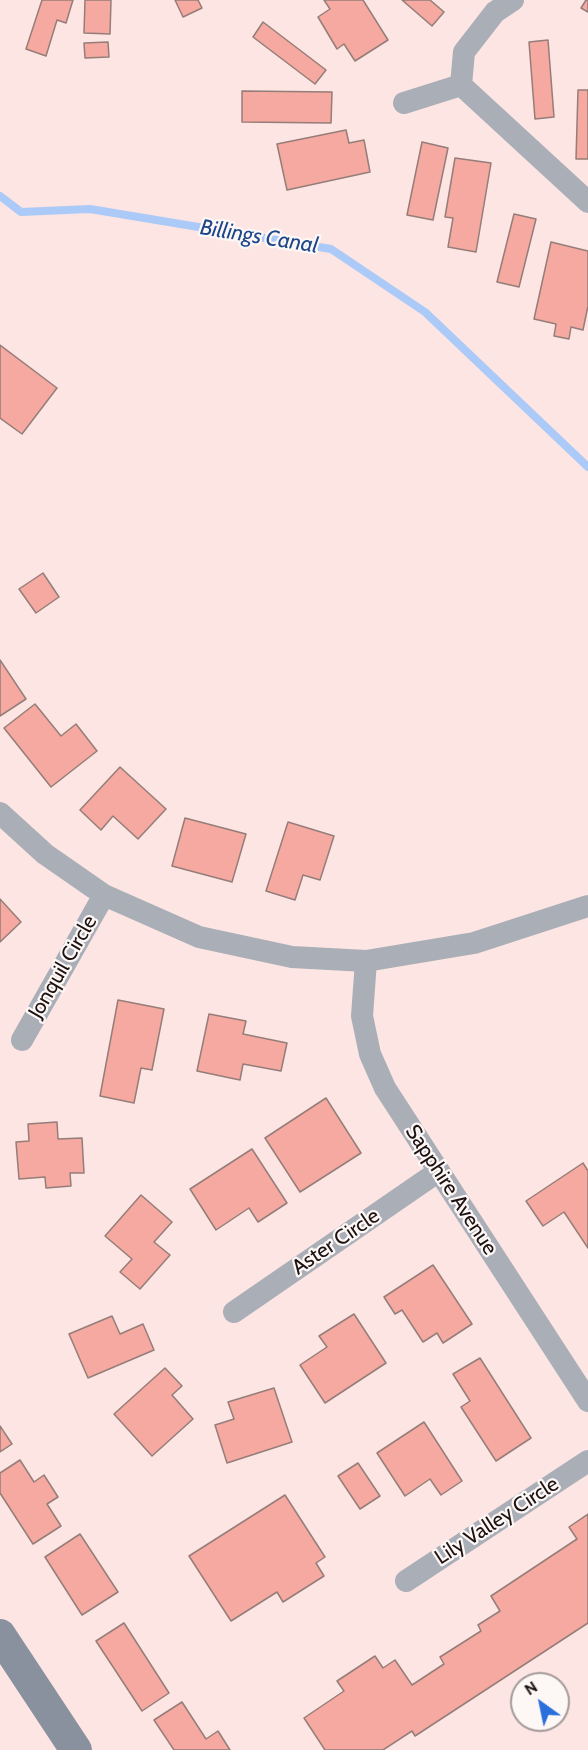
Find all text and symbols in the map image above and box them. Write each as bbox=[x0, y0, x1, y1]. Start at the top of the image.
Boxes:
water label: Billings Canal bbox=[198, 215, 320, 259]
street label: Jonquil Circle bbox=[23, 911, 103, 1023]
street label: Sapphire Avenue bbox=[400, 1120, 502, 1260]
street label: Aster Circle bbox=[287, 1204, 385, 1280]
street label: Lily Valley Circle bbox=[430, 1472, 564, 1570]
north arrow bbox=[510, 1672, 570, 1732]
text: N bbox=[521, 1677, 541, 1699]

